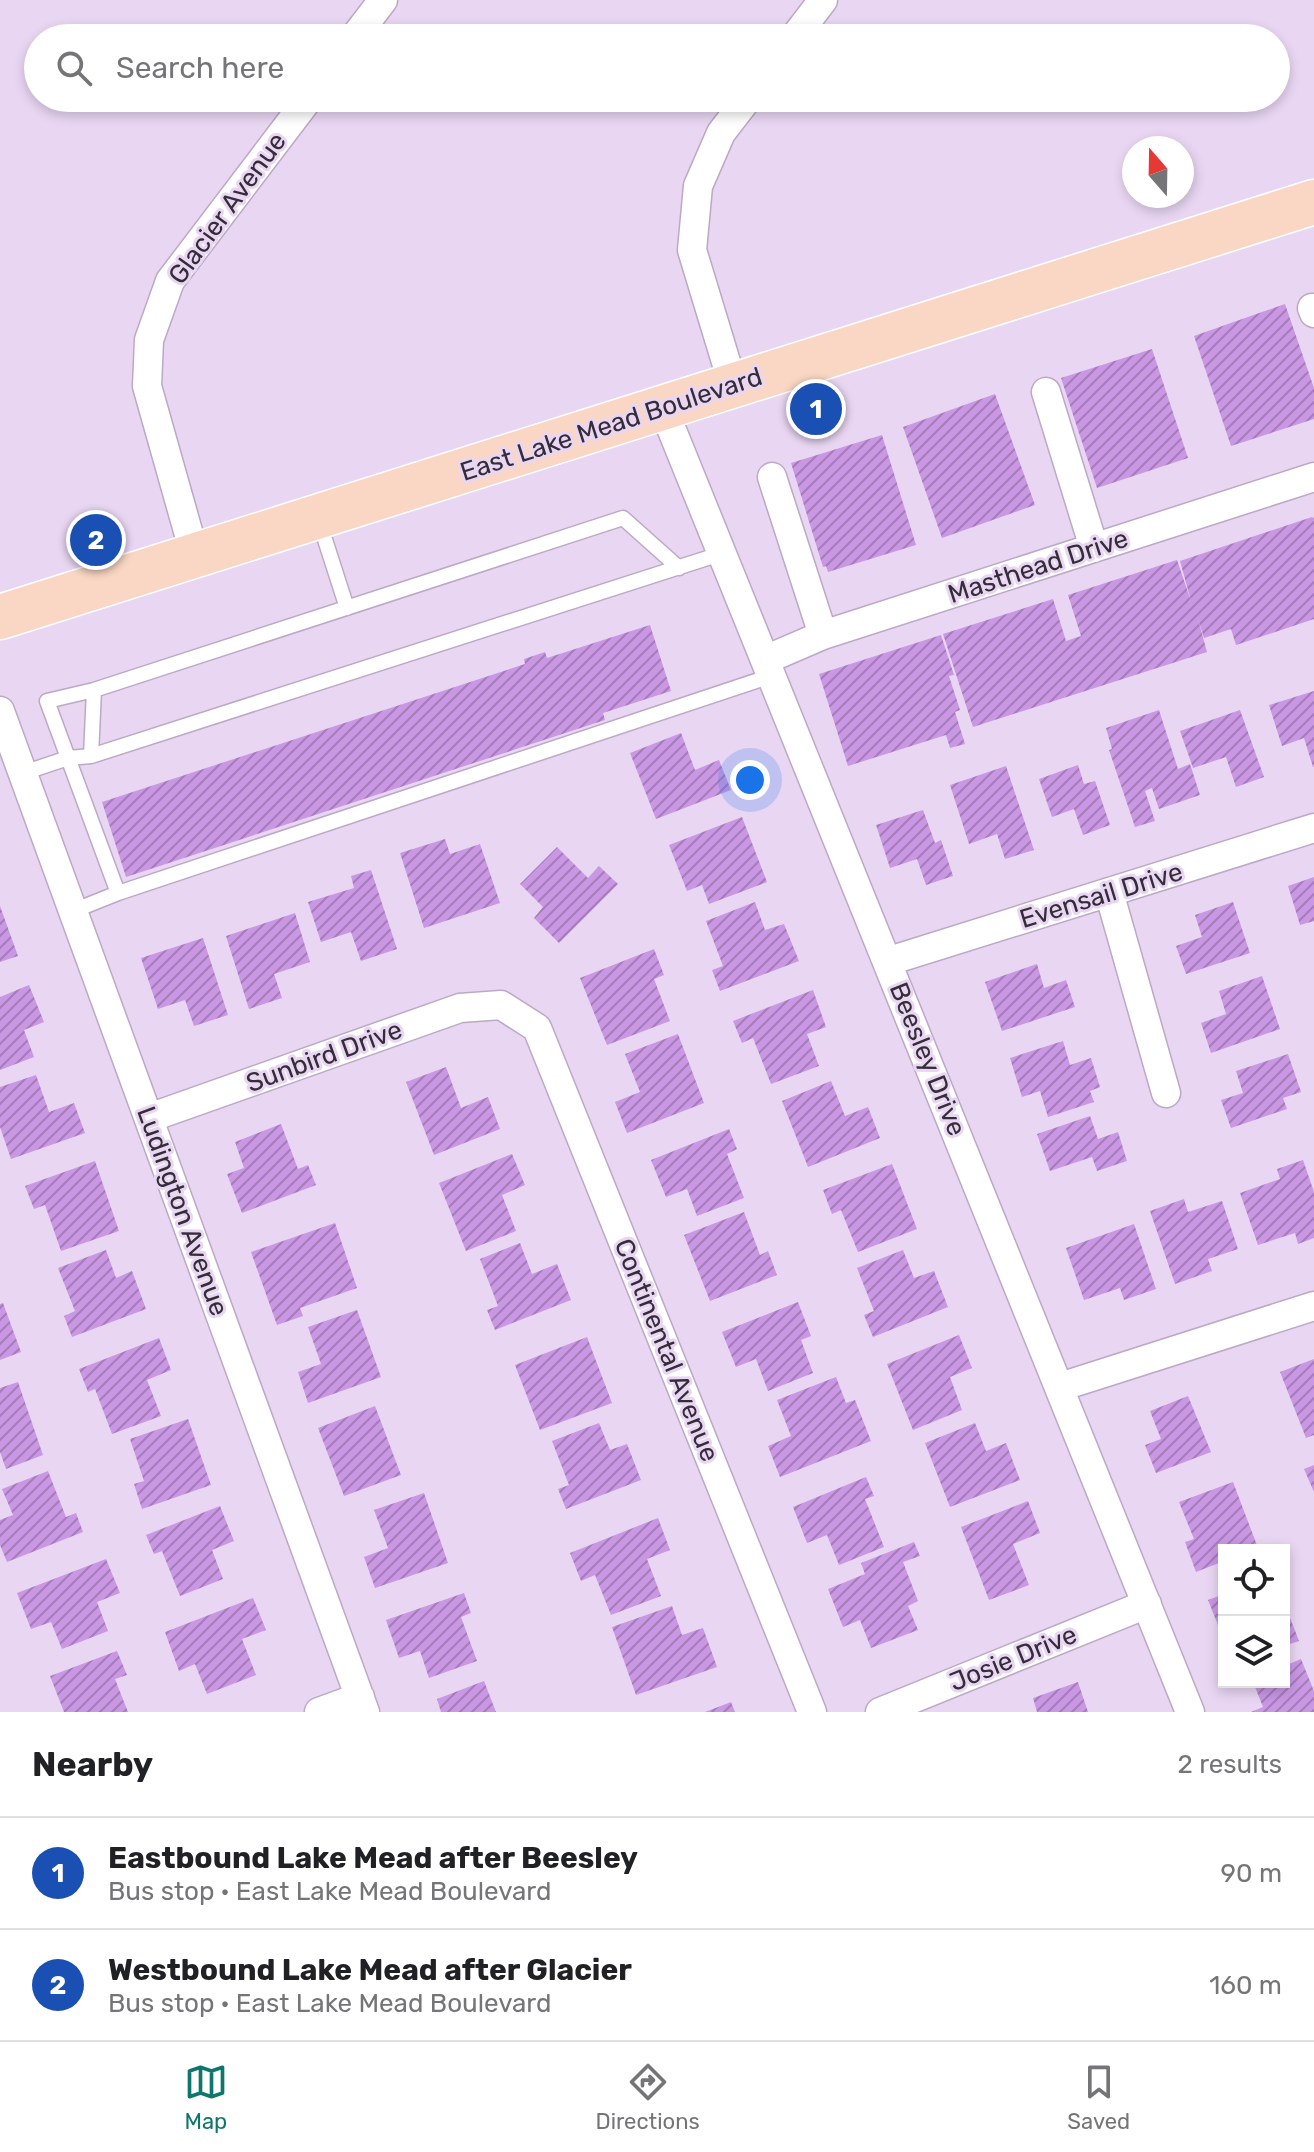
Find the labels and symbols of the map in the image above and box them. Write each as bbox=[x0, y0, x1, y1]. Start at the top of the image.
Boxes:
street label: Glacier Avenue bbox=[162, 127, 293, 290]
north arrow bbox=[1122, 136, 1194, 208]
street label: East Lake Mead Boulevard bbox=[456, 361, 766, 488]
pin: 1 bbox=[790, 379, 842, 439]
pin: 2 bbox=[70, 510, 122, 570]
street label: Masthead Drive bbox=[944, 523, 1132, 610]
your location bbox=[730, 760, 770, 800]
street label: Evensail Drive bbox=[1016, 856, 1186, 935]
street label: Beesley Drive bbox=[883, 978, 972, 1140]
street label: Sunbird Drive bbox=[242, 1014, 406, 1099]
street label: Ludington Avenue bbox=[130, 1102, 235, 1320]
street label: Continental Avenue bbox=[608, 1234, 725, 1466]
street label: Josie Drive bbox=[945, 1619, 1081, 1698]

